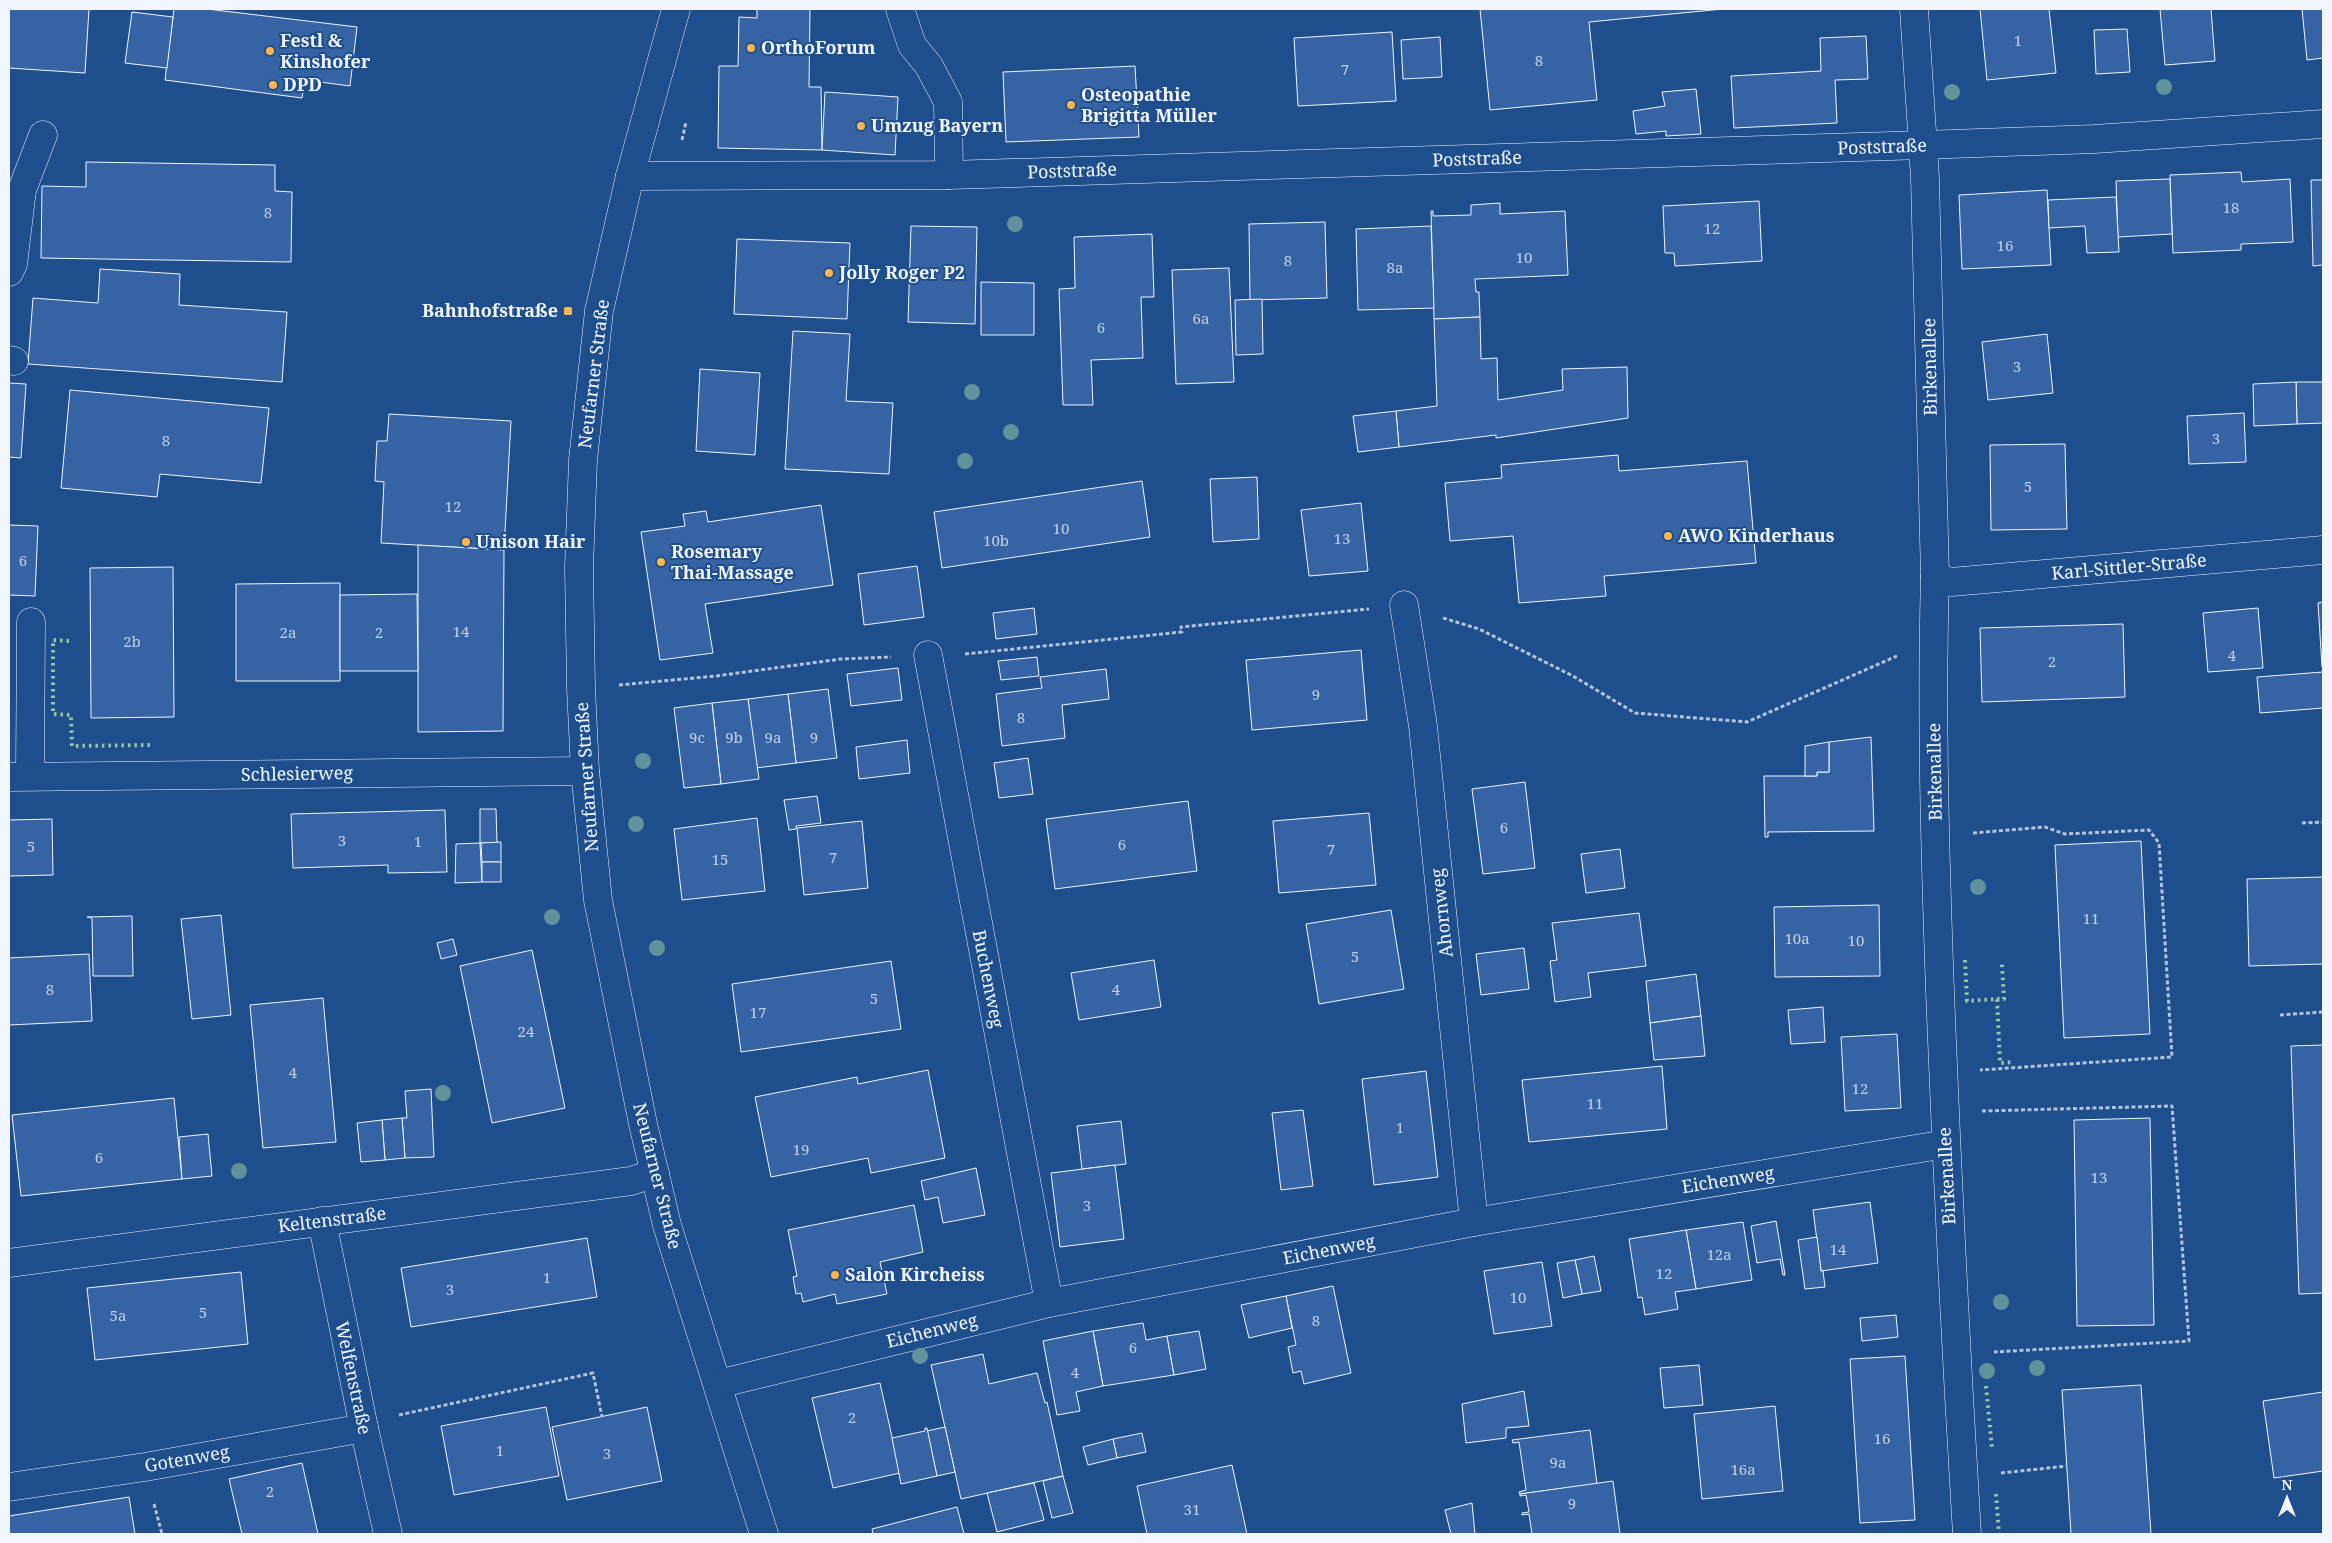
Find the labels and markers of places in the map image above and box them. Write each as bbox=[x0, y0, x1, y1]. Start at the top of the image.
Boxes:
place label: Festl & Kinshofer bbox=[280, 28, 371, 73]
place label: OrthoForum bbox=[761, 35, 876, 59]
marker: OrthoForum bbox=[745, 42, 757, 54]
marker: Festl & Kinshofer bbox=[264, 45, 276, 57]
place label: DPD bbox=[283, 72, 322, 96]
marker: DPD bbox=[267, 79, 279, 91]
place label: Osteopathie Brigitta Müller bbox=[1081, 82, 1217, 127]
marker: Osteopathie Brigitta Müller bbox=[1065, 99, 1077, 111]
place label: Umzug Bayern bbox=[871, 113, 1003, 137]
marker: Umzug Bayern bbox=[855, 120, 867, 132]
place label: Jolly Roger P2 bbox=[838, 260, 965, 284]
marker: Jolly Roger P2 bbox=[823, 267, 835, 279]
place label: Bahnhofstraße bbox=[422, 298, 558, 322]
marker: Bahnhofstraße bbox=[562, 305, 574, 317]
place label: AWO Kinderhaus bbox=[1678, 523, 1835, 547]
place label: Unison Hair bbox=[476, 529, 586, 553]
marker: AWO Kinderhaus bbox=[1662, 530, 1674, 542]
marker: Unison Hair bbox=[460, 536, 472, 548]
place label: Rosemary Thai-Massage bbox=[671, 539, 794, 584]
marker: Rosemary Thai-Massage bbox=[655, 556, 667, 568]
place label: Salon Kircheiss bbox=[845, 1262, 985, 1286]
marker: Salon Kircheiss bbox=[829, 1269, 841, 1281]

